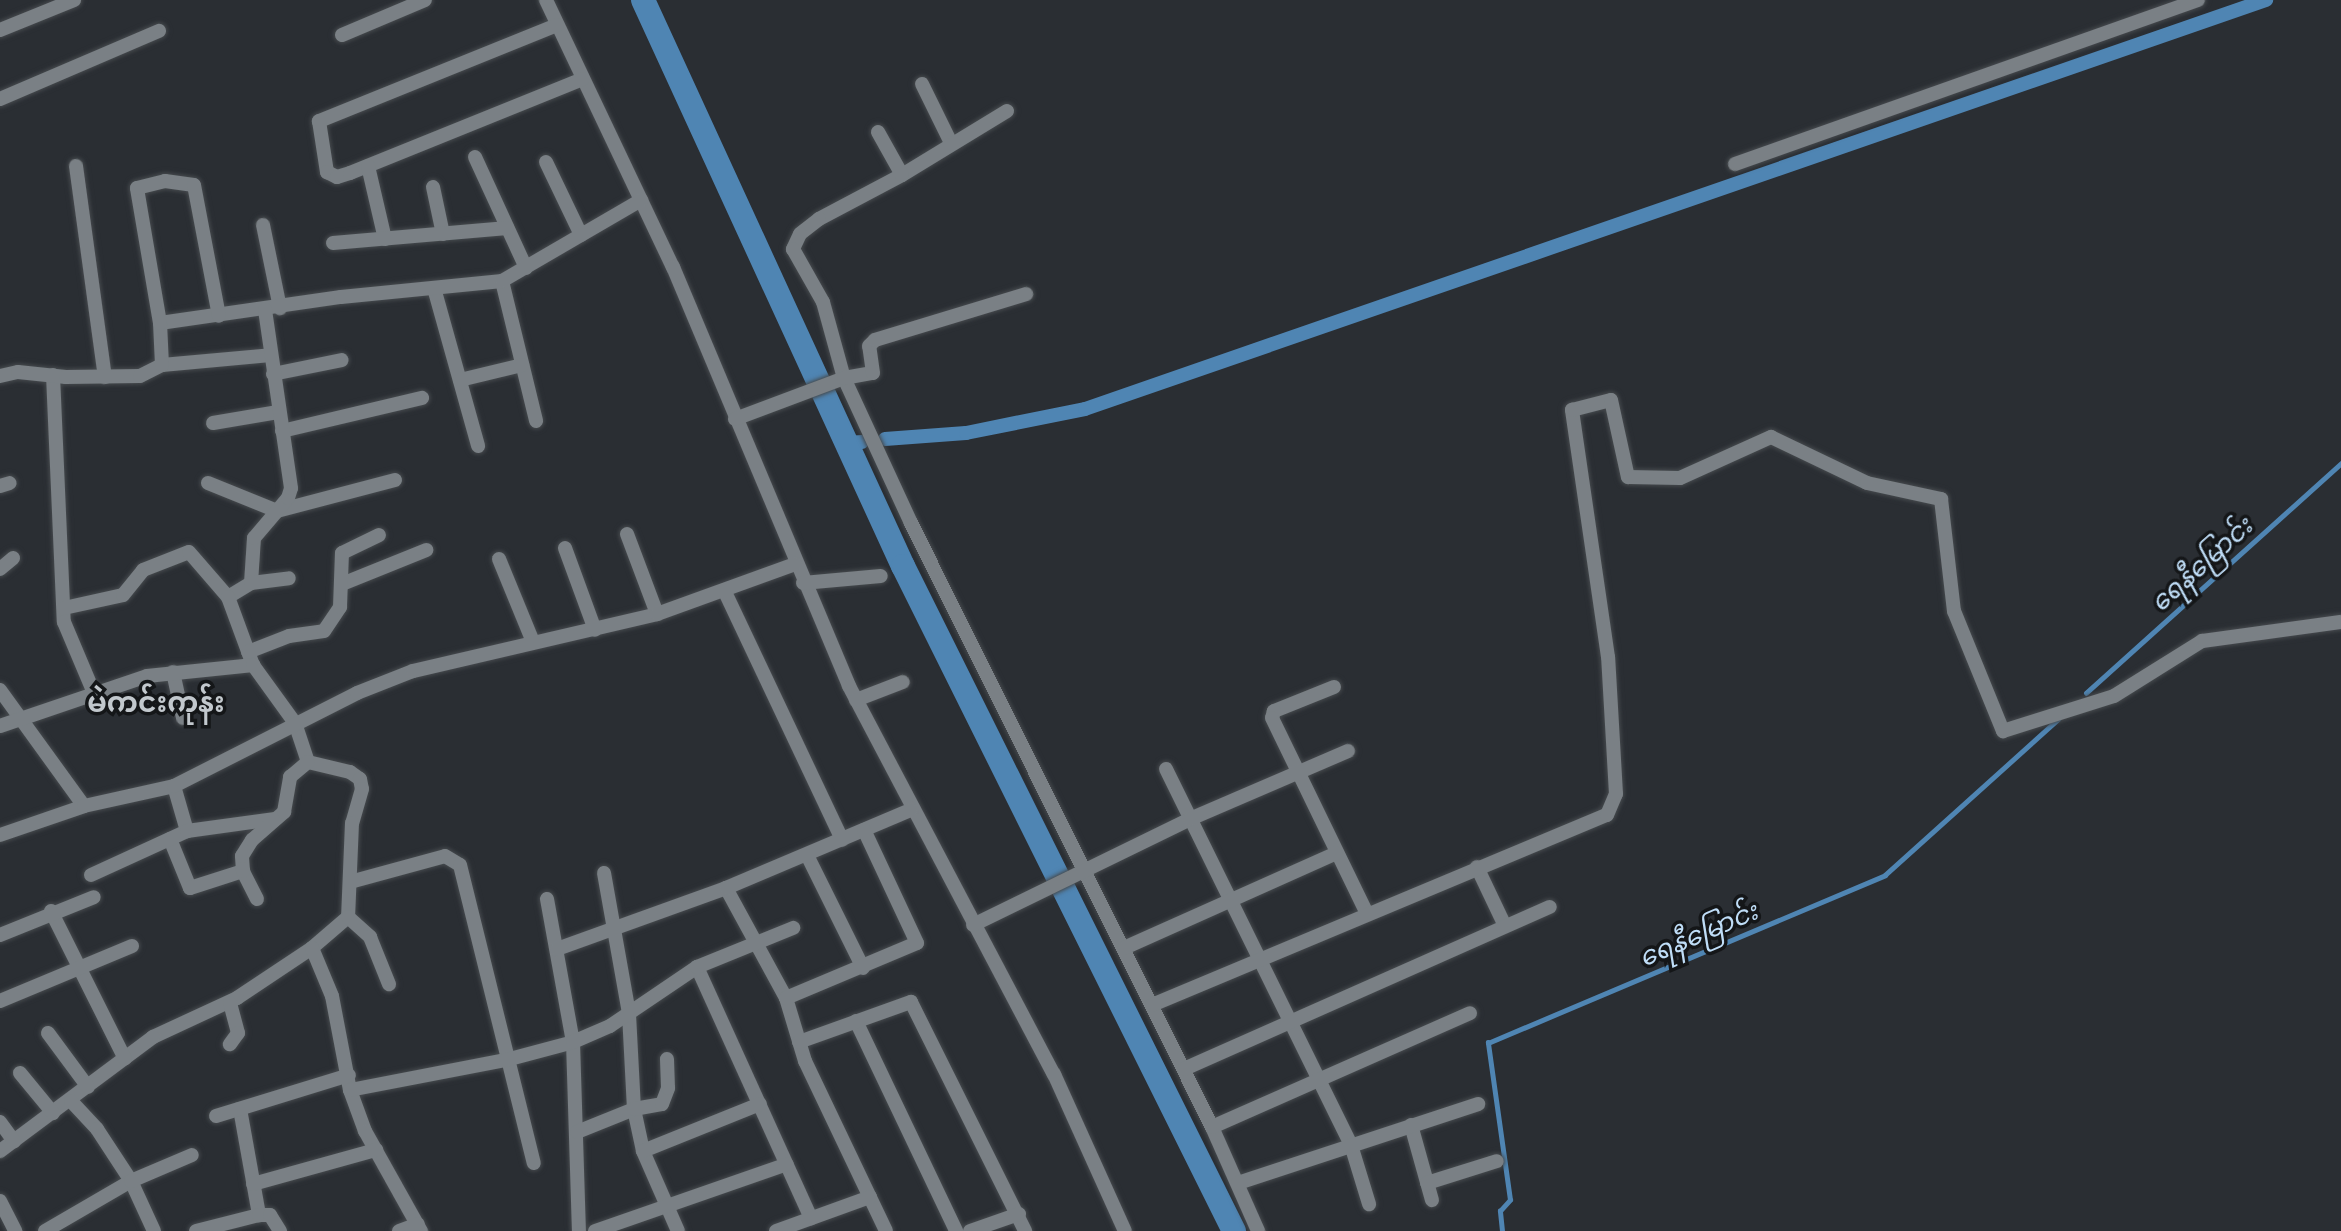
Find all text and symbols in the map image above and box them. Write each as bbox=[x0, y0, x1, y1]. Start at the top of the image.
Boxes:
water label: ရေနီမြောင်း bbox=[2144, 510, 2258, 618]
district label: မဲကင်းကုန်း bbox=[87, 685, 225, 719]
water label: ရေနီမြောင်း bbox=[1634, 895, 1762, 973]

